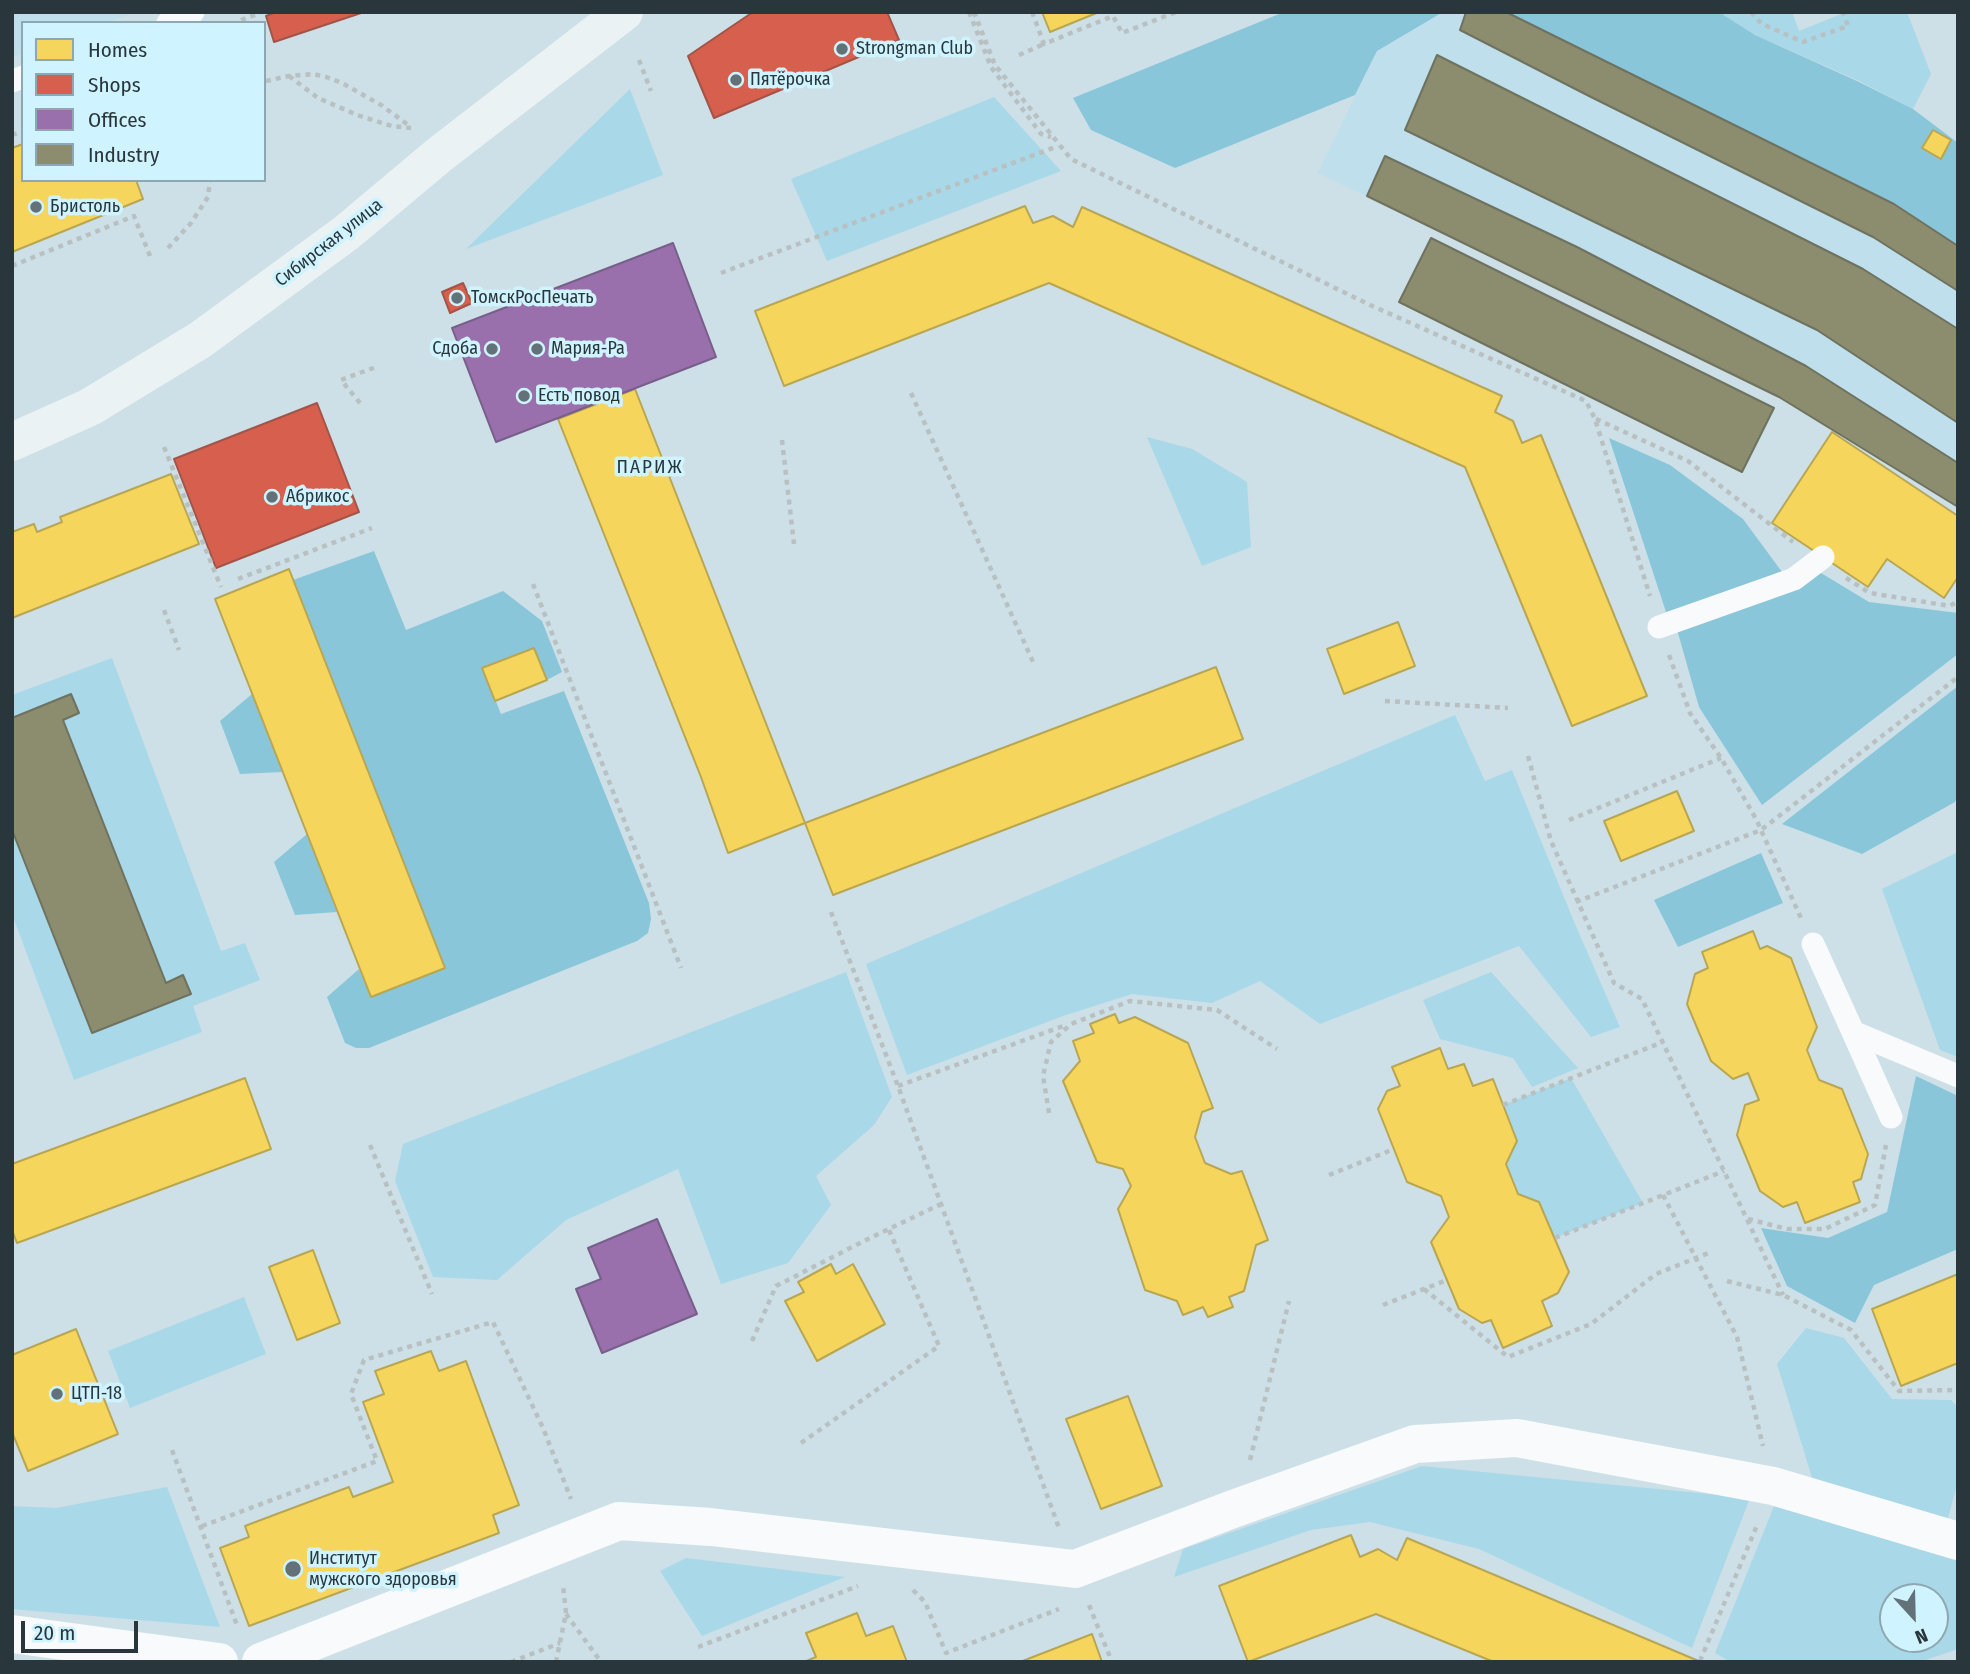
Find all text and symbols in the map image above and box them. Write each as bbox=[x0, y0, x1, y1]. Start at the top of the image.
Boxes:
legend bbox=[21, 21, 266, 182]
text: Homes bbox=[88, 37, 147, 63]
place label: Strongman Club bbox=[856, 38, 973, 60]
marker: Strongman Club bbox=[834, 41, 850, 57]
place label: Пятёрочка bbox=[750, 69, 830, 91]
text: Shops bbox=[88, 72, 141, 98]
marker: Пятёрочка bbox=[728, 72, 744, 88]
text: Offices bbox=[88, 107, 147, 133]
text: Industry bbox=[88, 142, 159, 168]
street label: Сибирская улица bbox=[271, 194, 387, 292]
place label: Бристоль bbox=[50, 196, 120, 218]
marker: Бристоль bbox=[28, 199, 44, 215]
place label: ТомскРосПечать bbox=[471, 287, 594, 309]
marker: ТомскРосПечать bbox=[449, 290, 465, 306]
place label: Сдоба bbox=[432, 338, 478, 360]
place label: Мария-Ра bbox=[551, 338, 625, 360]
marker: Сдоба bbox=[484, 341, 500, 357]
marker: Мария-Ра bbox=[529, 341, 545, 357]
place label: Есть повод bbox=[538, 385, 620, 407]
marker: Есть повод bbox=[516, 388, 532, 404]
district label: ПАРИЖ bbox=[617, 457, 683, 479]
place label: Абрикос bbox=[286, 486, 350, 508]
marker: Абрикос bbox=[264, 489, 280, 505]
place label: ЦТП-18 bbox=[71, 1383, 122, 1405]
marker: ЦТП-18 bbox=[49, 1386, 65, 1402]
place label: Институт мужского здоровья bbox=[309, 1548, 457, 1590]
marker: Институт мужского здоровья bbox=[283, 1559, 303, 1579]
north arrow bbox=[1879, 1583, 1949, 1653]
scale bar bbox=[24, 1608, 142, 1652]
text: 20 m bbox=[34, 1620, 75, 1646]
text: N bbox=[1912, 1623, 1931, 1649]

